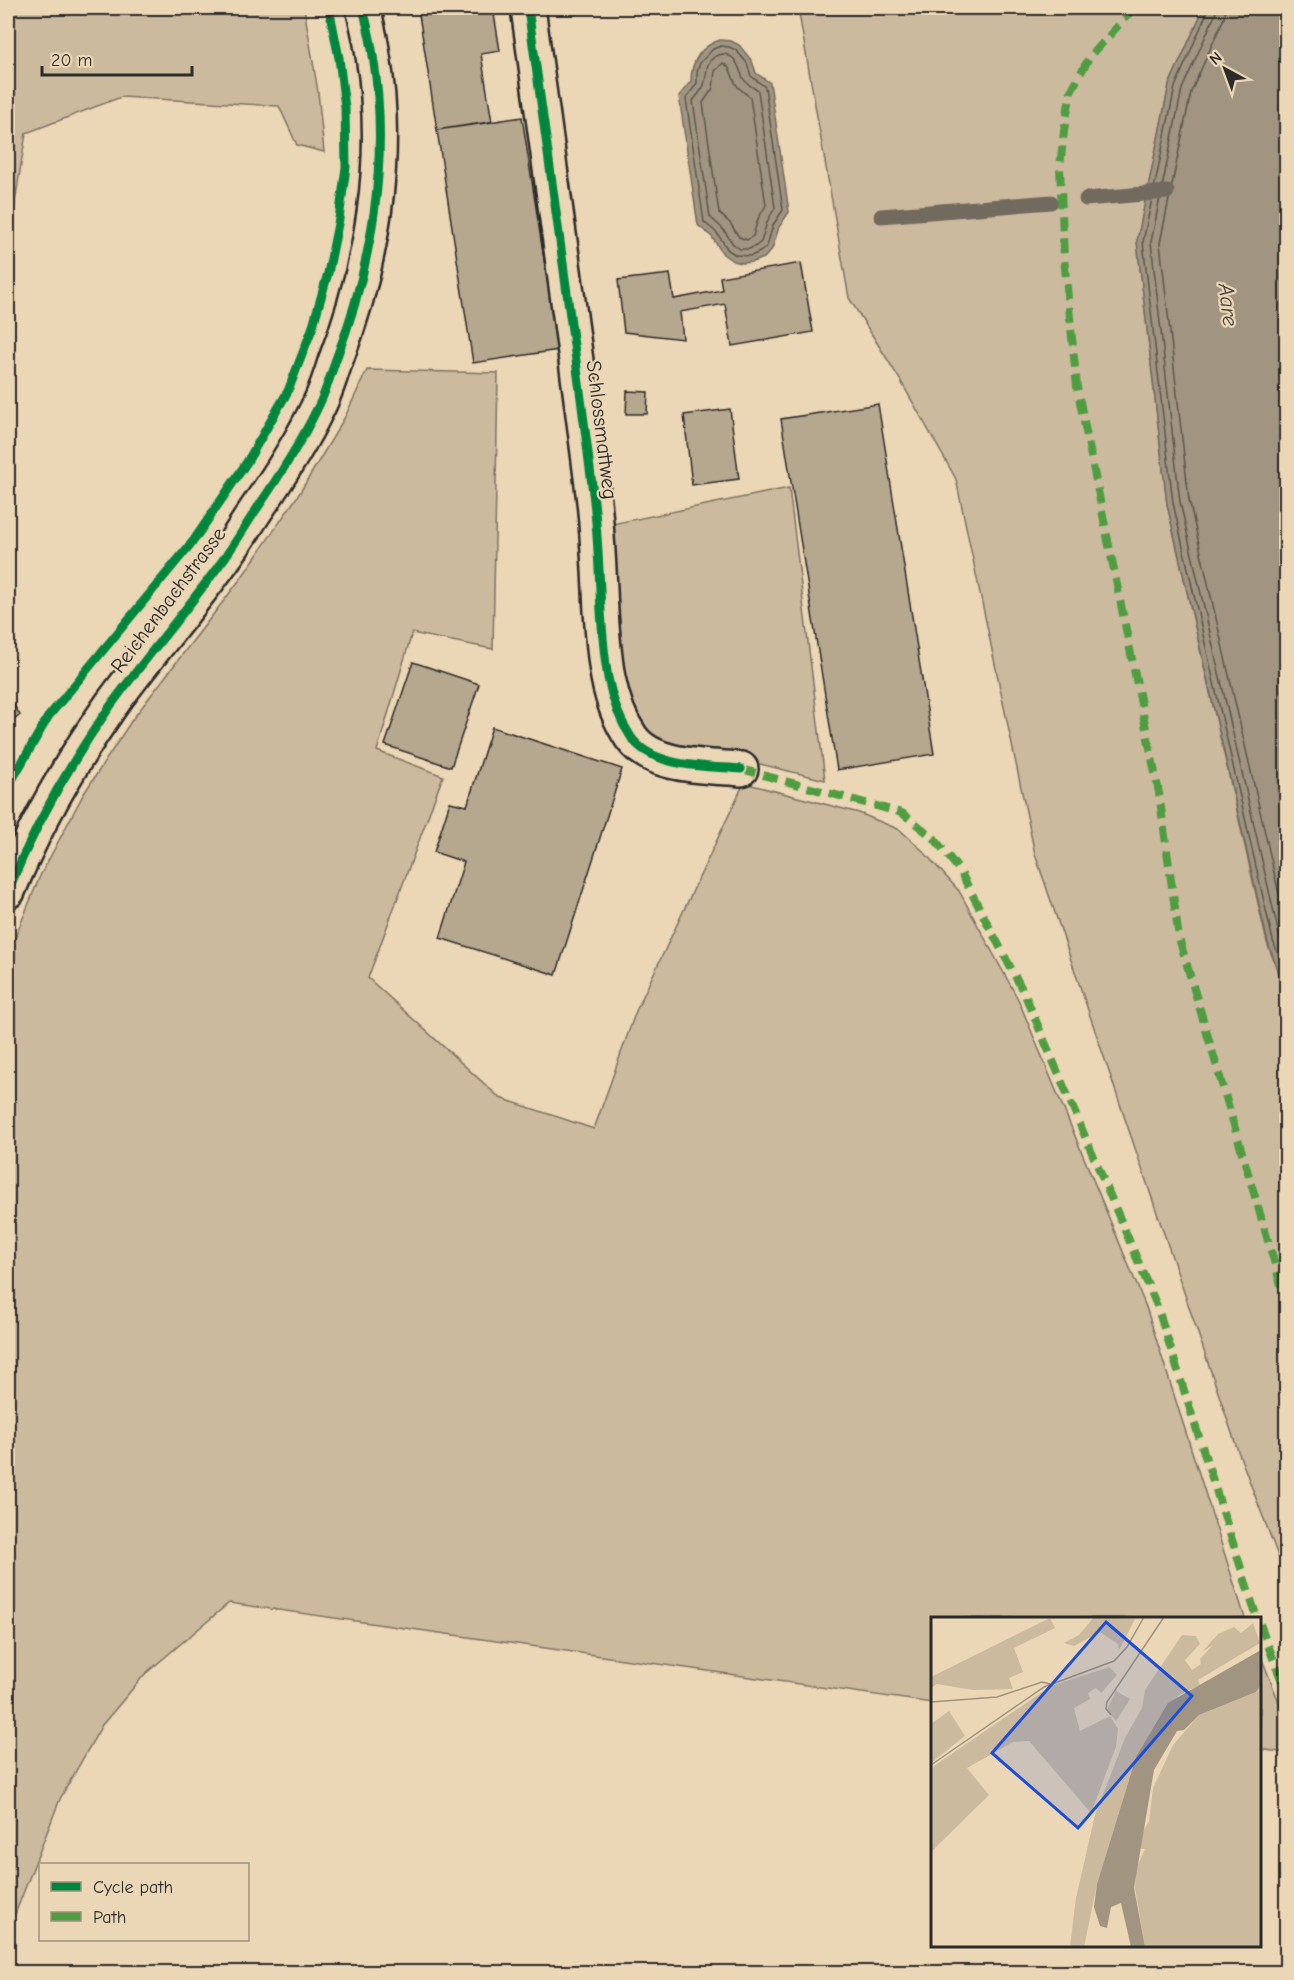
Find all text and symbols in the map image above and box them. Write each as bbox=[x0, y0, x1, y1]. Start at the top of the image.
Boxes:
scale bar bbox=[42, 39, 192, 77]
north arrow bbox=[1195, 39, 1255, 99]
text: N bbox=[1206, 48, 1226, 69]
text: 20 m bbox=[51, 50, 92, 71]
water label: Aare bbox=[1212, 281, 1244, 328]
street label: Schlossmattweg bbox=[582, 359, 622, 501]
street label: Reichenbachstrasse bbox=[105, 523, 231, 677]
inset map bbox=[931, 1617, 1261, 1947]
legend bbox=[39, 1863, 249, 1941]
text: Cycle path bbox=[93, 1877, 173, 1898]
text: Path bbox=[93, 1907, 126, 1928]

